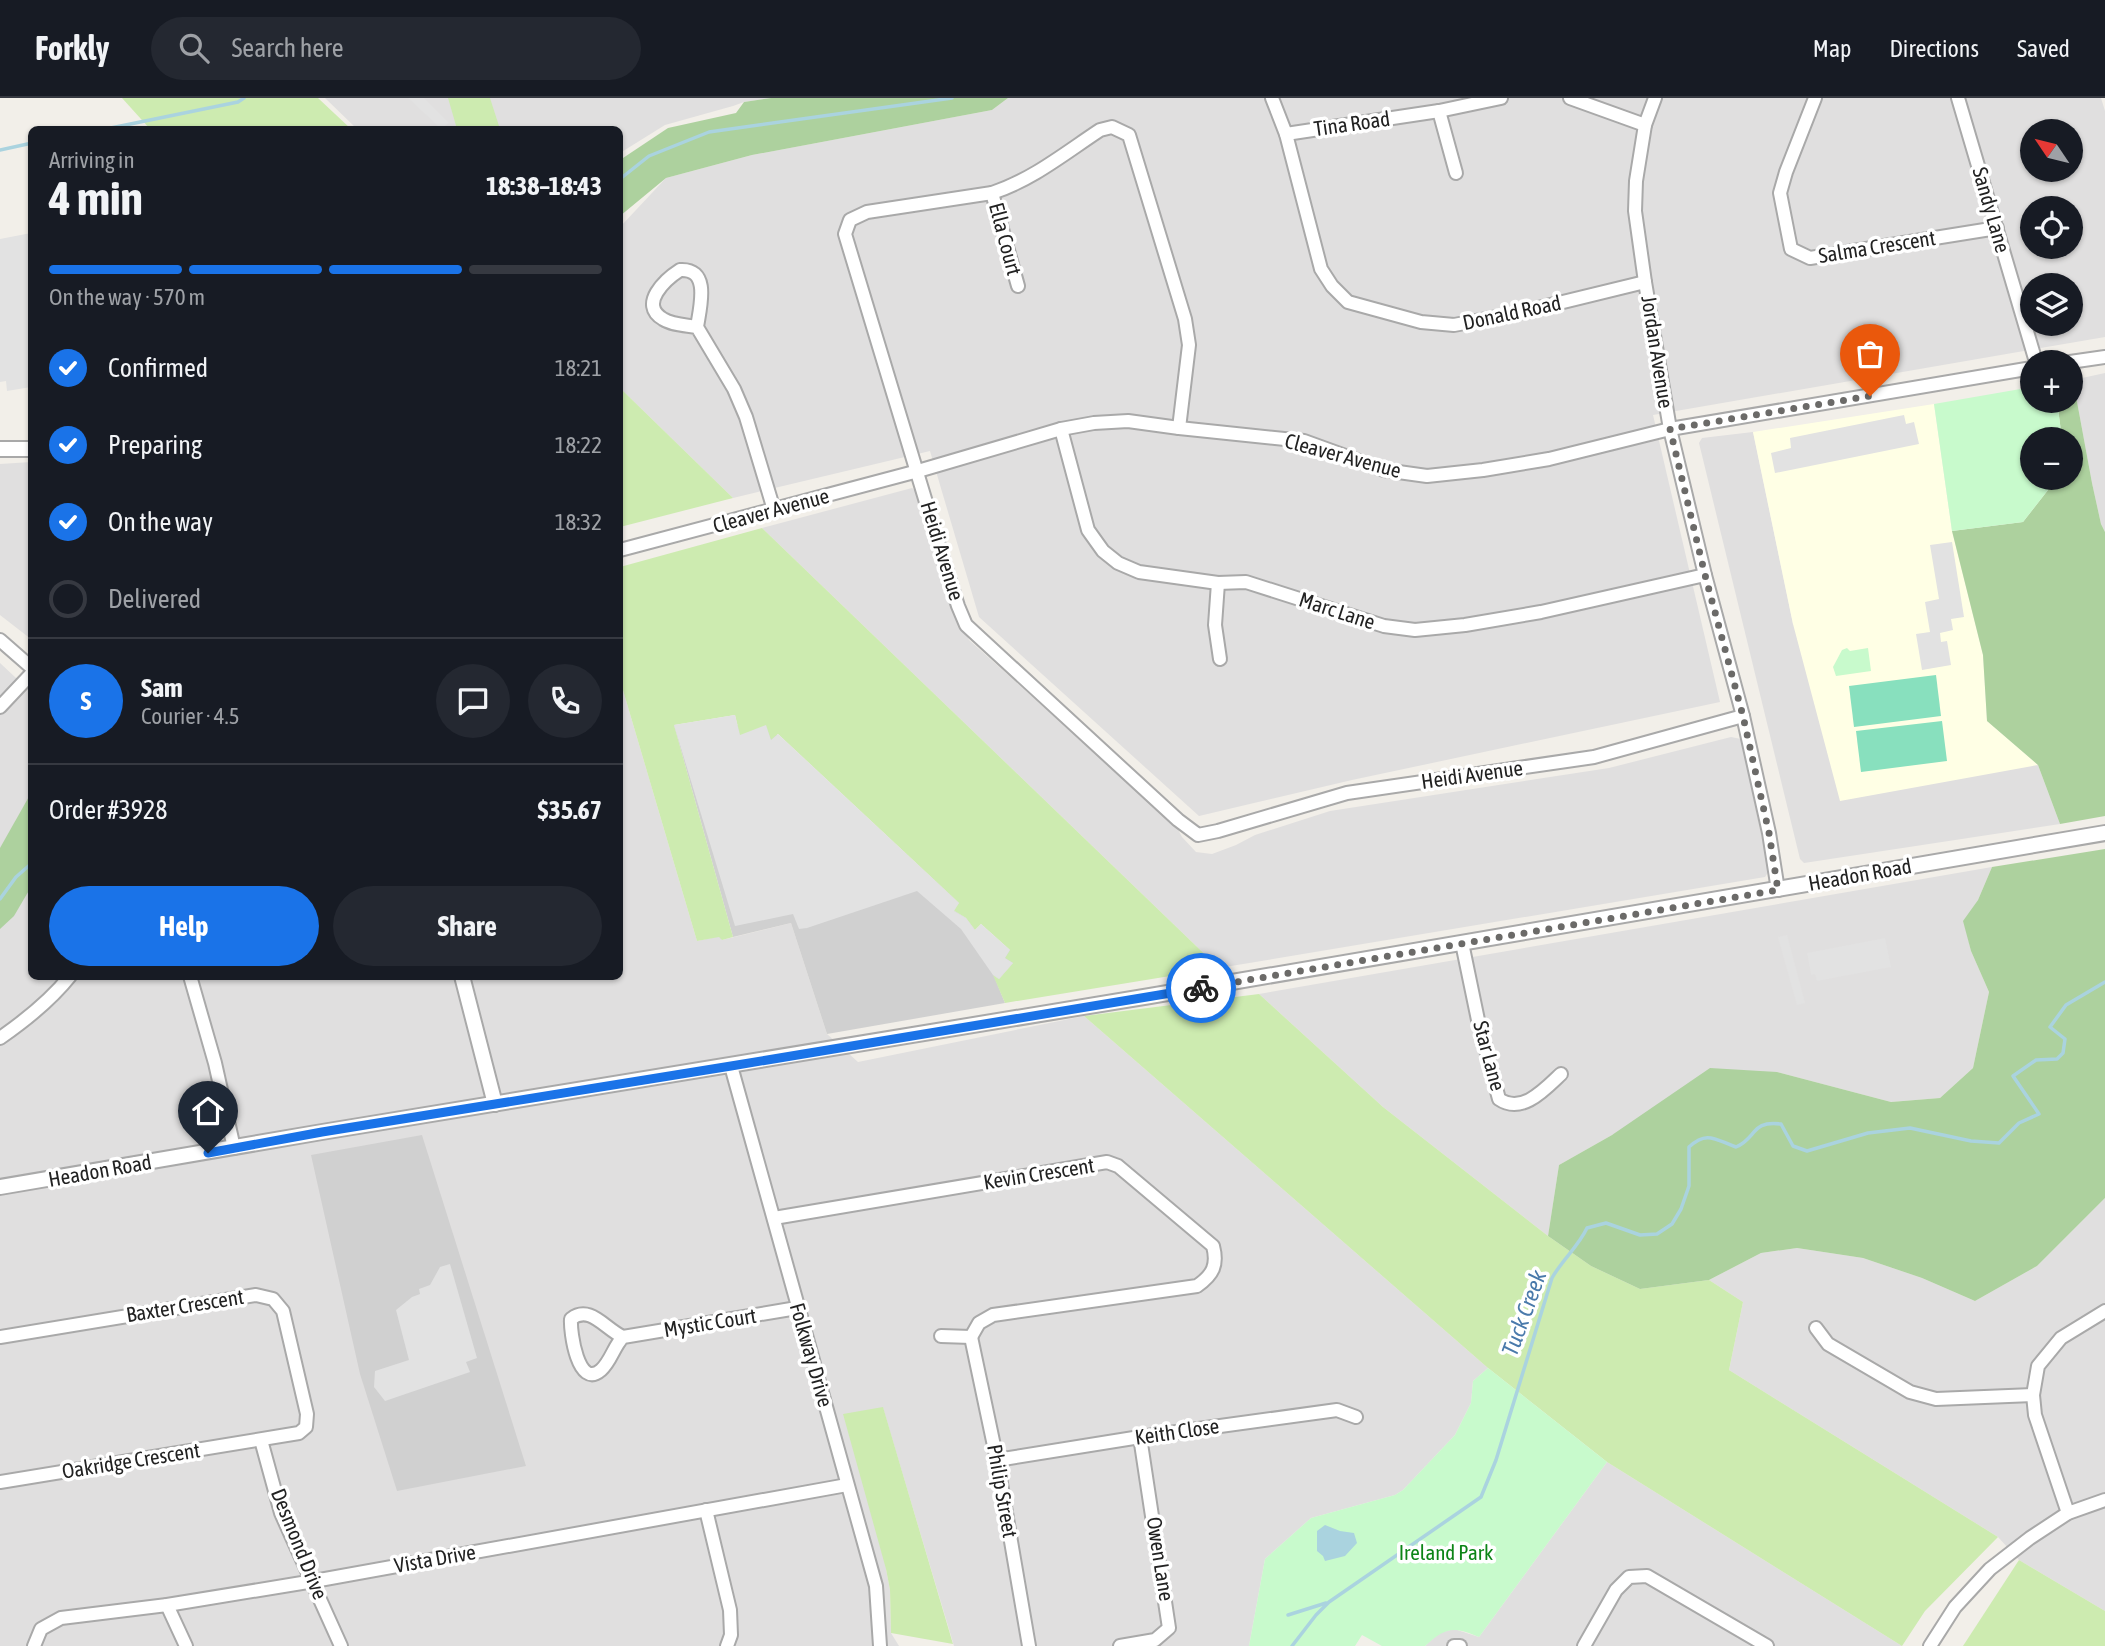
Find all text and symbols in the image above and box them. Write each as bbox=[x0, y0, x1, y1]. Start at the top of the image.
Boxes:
search box bbox=[151, 17, 641, 80]
text: Forkly bbox=[35, 29, 109, 67]
icon: search bbox=[175, 29, 213, 67]
text: Search here bbox=[231, 33, 344, 63]
text: Map bbox=[1813, 35, 1851, 62]
text: Directions bbox=[1889, 35, 1979, 62]
text: Saved bbox=[2017, 35, 2070, 62]
street label: Tina Road bbox=[1312, 106, 1391, 140]
north arrow bbox=[2020, 119, 2082, 182]
map controls bbox=[2020, 119, 2083, 490]
text: Arriving in bbox=[49, 147, 135, 173]
street label: Sandy Lane bbox=[1968, 164, 2016, 255]
text: 18:38–18:43 bbox=[486, 171, 602, 201]
text: 4 min bbox=[49, 172, 143, 225]
button: locate bbox=[2020, 196, 2083, 259]
street label: Ella Court bbox=[985, 200, 1027, 278]
street label: Salma Crescent bbox=[1817, 225, 1937, 267]
button: layers bbox=[2020, 273, 2083, 336]
text: On the way · 570 m bbox=[49, 284, 205, 310]
street label: Donald Road bbox=[1460, 290, 1563, 334]
street label: Jordan Avenue bbox=[1637, 294, 1679, 410]
pin bbox=[1840, 324, 1900, 396]
icon: bag bbox=[1851, 335, 1889, 373]
icon: check bbox=[49, 349, 87, 387]
button: + bbox=[2020, 350, 2083, 413]
text: Confirmed bbox=[108, 353, 208, 383]
text: 18:21 bbox=[555, 355, 602, 381]
icon: check bbox=[49, 426, 87, 464]
button: − bbox=[2020, 427, 2083, 490]
street label: Cleaver Avenue bbox=[1283, 428, 1404, 482]
text: Preparing bbox=[108, 430, 202, 460]
text: 18:22 bbox=[555, 432, 602, 458]
street label: Cleaver Avenue bbox=[710, 483, 831, 537]
street label: Heidi Avenue bbox=[917, 498, 969, 603]
icon: check bbox=[49, 503, 87, 541]
text: On the way bbox=[108, 507, 213, 537]
text: 18:32 bbox=[555, 509, 602, 535]
text: Delivered bbox=[108, 584, 201, 614]
street label: Marc Lane bbox=[1296, 587, 1378, 634]
button: chat bbox=[436, 664, 510, 738]
button: phone bbox=[528, 664, 602, 738]
text: Sam bbox=[141, 673, 183, 703]
text: S bbox=[81, 686, 91, 716]
text: Courier · 4.5 bbox=[141, 703, 240, 729]
street label: Heidi Avenue bbox=[1420, 755, 1524, 793]
text: Order #3928 bbox=[49, 795, 168, 825]
text: $35.67 bbox=[538, 795, 602, 825]
street label: Headon Road bbox=[1806, 853, 1913, 895]
button: Help bbox=[49, 886, 319, 966]
button: Share bbox=[333, 886, 602, 966]
courier bbox=[1166, 953, 1236, 1023]
icon: bike bbox=[1182, 969, 1220, 1007]
street label: Star Lane bbox=[1469, 1018, 1511, 1093]
pin bbox=[178, 1081, 238, 1153]
icon: home bbox=[189, 1092, 227, 1130]
street label: Headon Road bbox=[46, 1149, 153, 1191]
street label: Kevin Crescent bbox=[982, 1152, 1096, 1194]
water label: Tuck Creek bbox=[1497, 1266, 1552, 1359]
street label: Baxter Crescent bbox=[124, 1284, 245, 1326]
street label: Folkway Drive bbox=[786, 1300, 838, 1410]
street label: Mystic Court bbox=[662, 1303, 758, 1341]
street label: Keith Close bbox=[1133, 1413, 1221, 1449]
street label: Oakridge Crescent bbox=[60, 1437, 202, 1483]
street label: Philip Street bbox=[983, 1442, 1023, 1539]
street label: Desmond Drive bbox=[267, 1485, 333, 1603]
street label: Owen Lane bbox=[1143, 1515, 1179, 1603]
street label: Vista Drive bbox=[392, 1539, 477, 1577]
park label: Ireland Park bbox=[1399, 1540, 1493, 1564]

